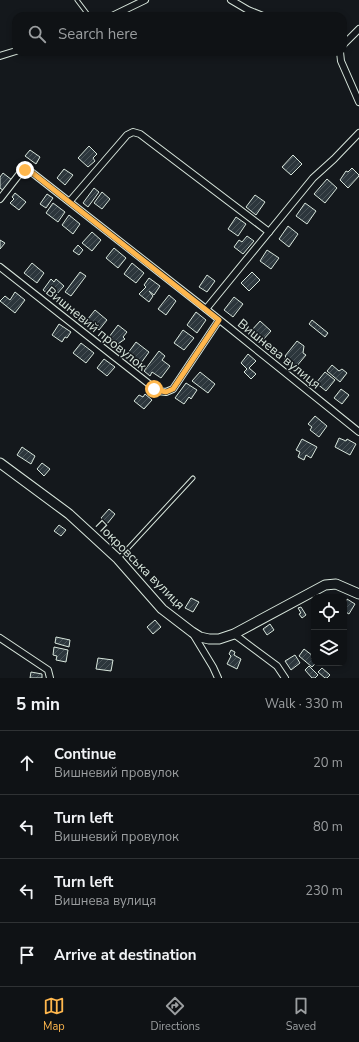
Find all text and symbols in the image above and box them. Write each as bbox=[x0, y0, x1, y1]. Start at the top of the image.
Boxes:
search box bbox=[12, 12, 347, 56]
icon: search bbox=[26, 23, 48, 45]
text: Search here bbox=[58, 24, 138, 44]
route end bbox=[16, 161, 34, 179]
street label: Вишневий провулок bbox=[42, 283, 150, 375]
street label: Вишнева вулиця bbox=[234, 315, 324, 393]
route start bbox=[145, 380, 163, 398]
street label: Покровська вулиця bbox=[91, 516, 189, 614]
map controls bbox=[311, 594, 347, 666]
button: locate bbox=[311, 594, 347, 630]
button: layers bbox=[311, 630, 347, 666]
text: 5 min bbox=[16, 693, 60, 716]
text: Walk · 330 m bbox=[265, 695, 343, 713]
text: Continue bbox=[54, 744, 116, 764]
icon: ahead bbox=[16, 752, 38, 774]
text: 20 m bbox=[313, 754, 343, 772]
text: Вишневий провулок bbox=[54, 764, 179, 782]
text: Turn left bbox=[54, 808, 113, 828]
icon: left bbox=[16, 816, 38, 838]
text: 80 m bbox=[313, 818, 343, 836]
text: Вишневий провулок bbox=[54, 828, 179, 846]
text: Turn left bbox=[54, 872, 113, 892]
icon: left bbox=[16, 880, 38, 902]
text: 230 m bbox=[305, 882, 343, 900]
text: Вишнева вулиця bbox=[54, 892, 156, 910]
icon: arrive bbox=[16, 944, 38, 966]
text: Arrive at destination bbox=[54, 945, 197, 965]
tab: Map bbox=[43, 995, 65, 1034]
tab: Directions bbox=[151, 995, 200, 1034]
tab: Saved bbox=[286, 995, 316, 1034]

